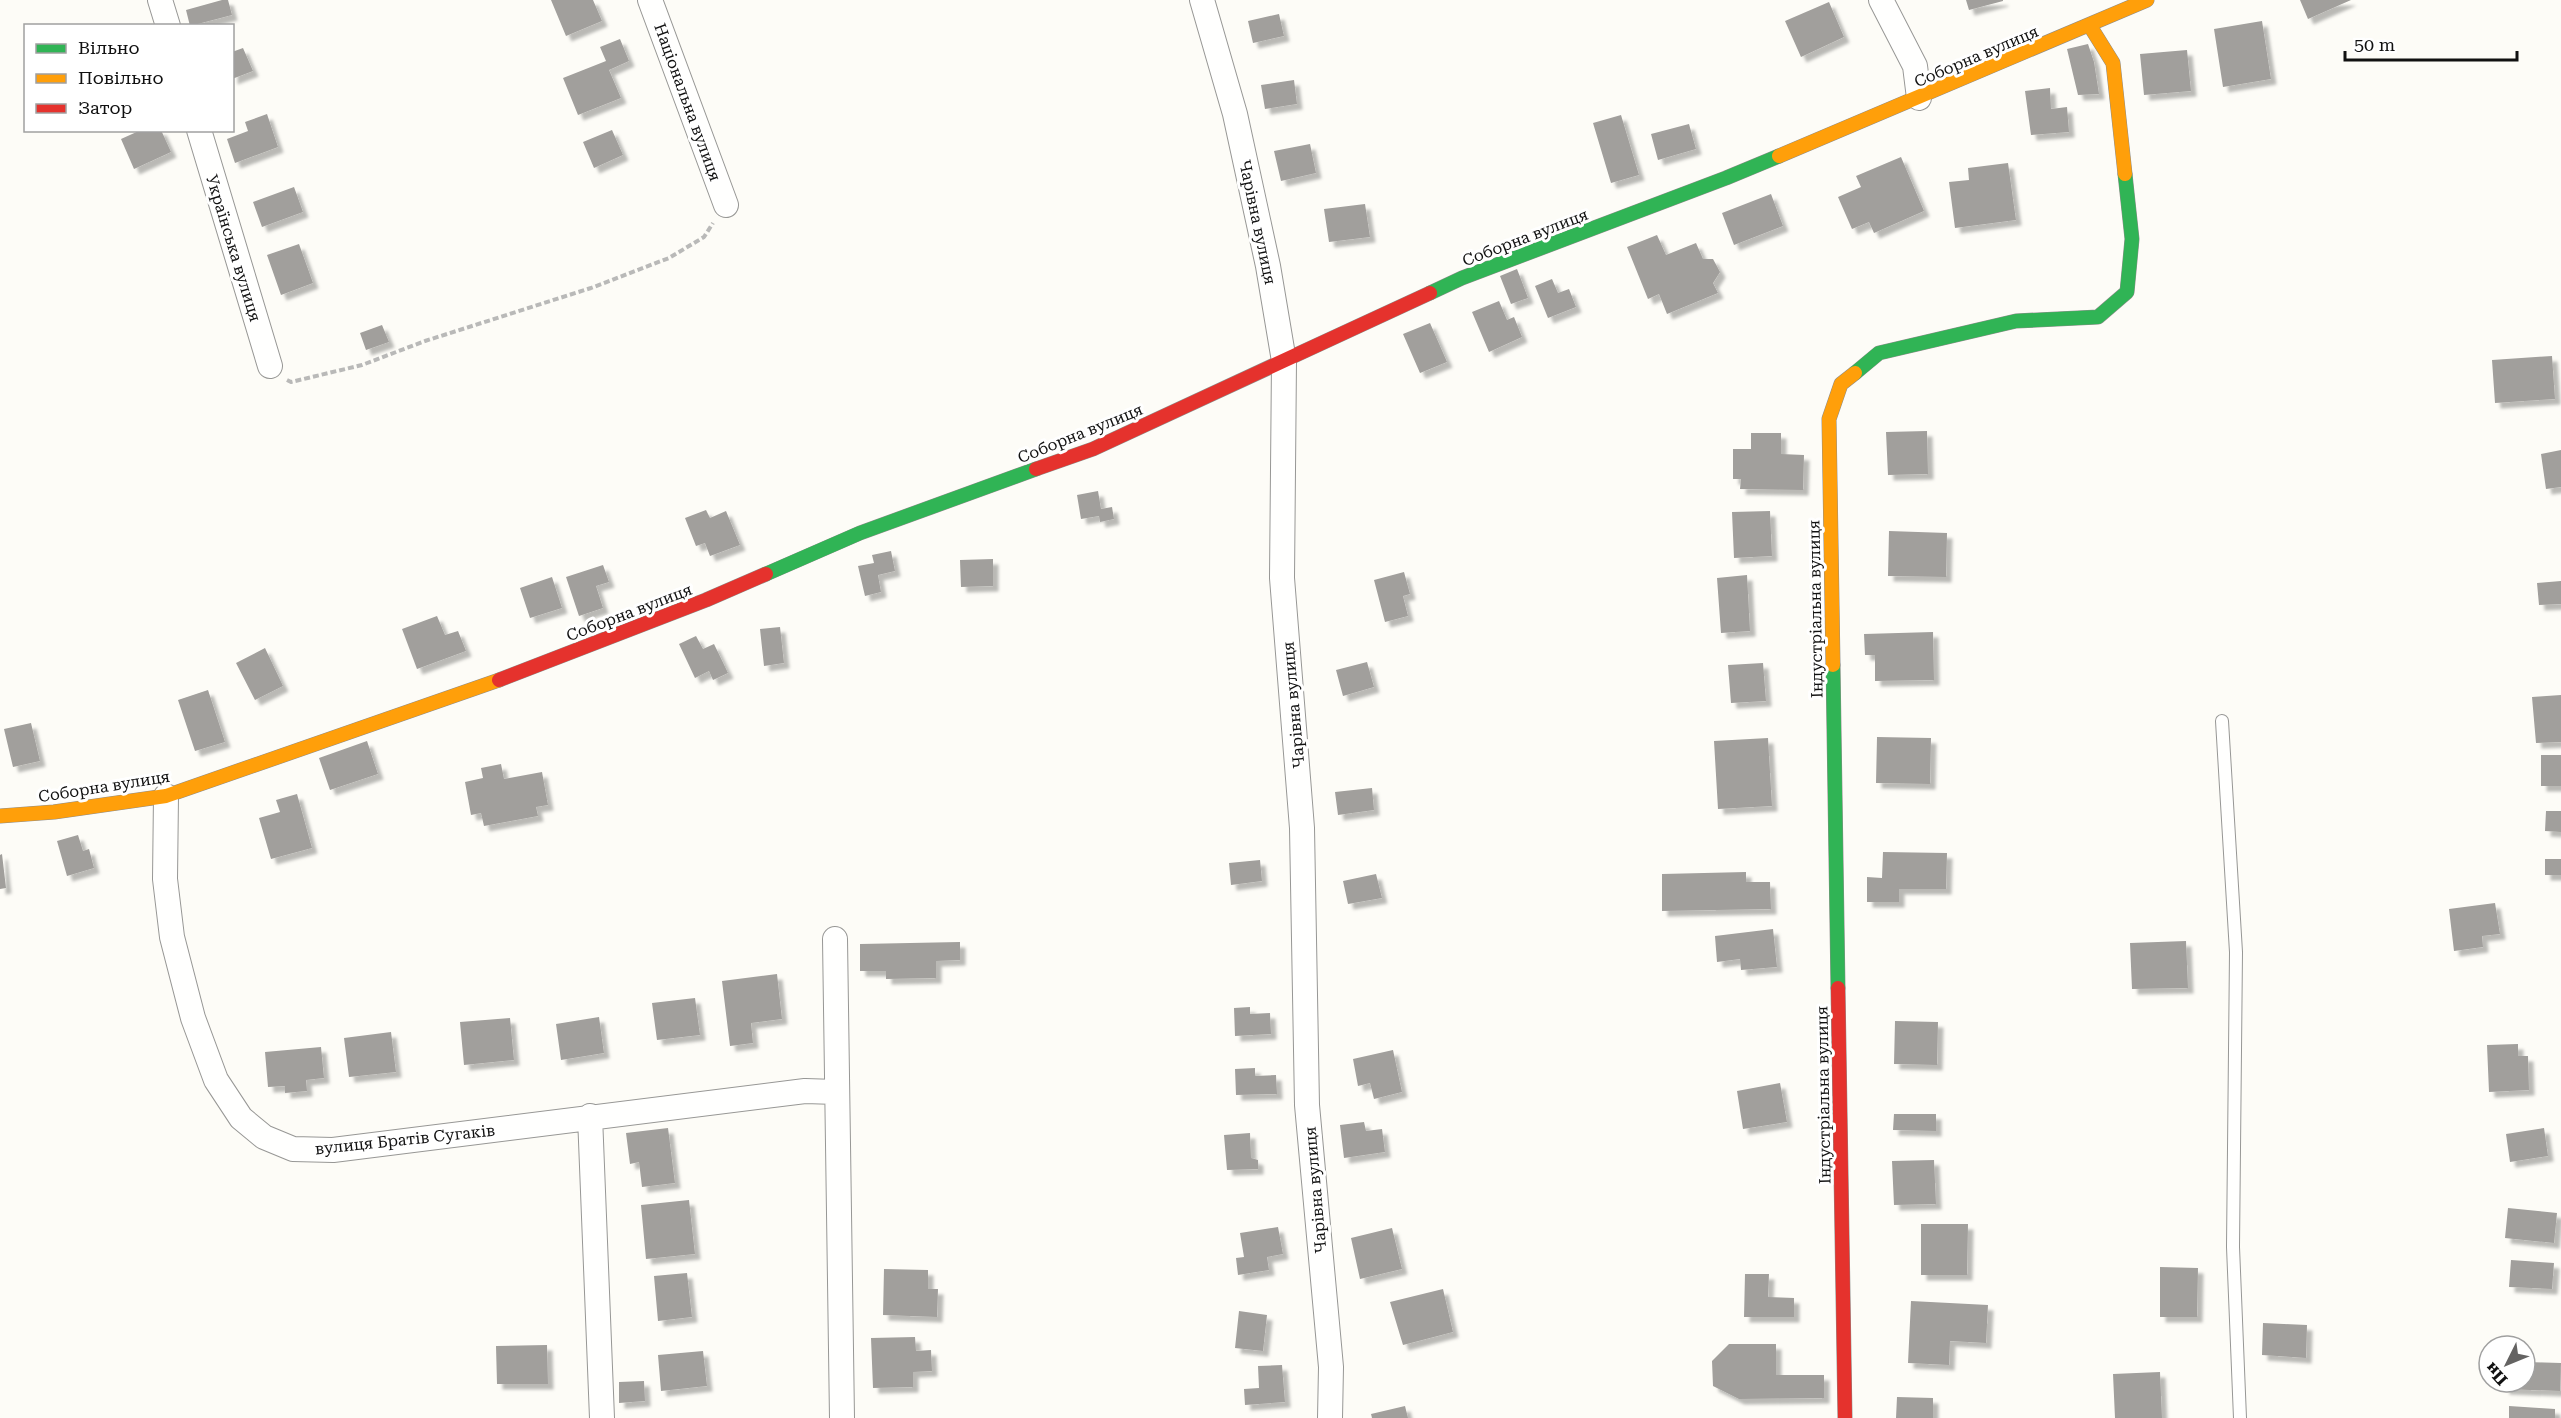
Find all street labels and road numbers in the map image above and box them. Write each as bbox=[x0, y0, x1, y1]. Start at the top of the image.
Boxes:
street label: Національна вулиця bbox=[650, 21, 725, 184]
street label: Соборна вулиця bbox=[1911, 22, 2041, 91]
street label: Чарівна вулиця bbox=[1235, 158, 1280, 286]
street label: Українська вулиця bbox=[202, 172, 265, 324]
street label: Соборна вулиця bbox=[1460, 205, 1591, 270]
street label: Соборна вулиця bbox=[1015, 400, 1145, 467]
street label: Індустріальна вулиця bbox=[1804, 520, 1827, 698]
street label: Соборна вулиця bbox=[564, 580, 695, 645]
street label: Чарівна вулиця bbox=[1278, 641, 1309, 769]
street label: Соборна вулиця bbox=[37, 767, 171, 806]
street label: Індустріальна вулиця bbox=[1812, 1006, 1835, 1184]
street label: вулиця Братів Сугаків bbox=[314, 1121, 496, 1158]
street label: Чарівна вулиця bbox=[1300, 1126, 1331, 1254]

